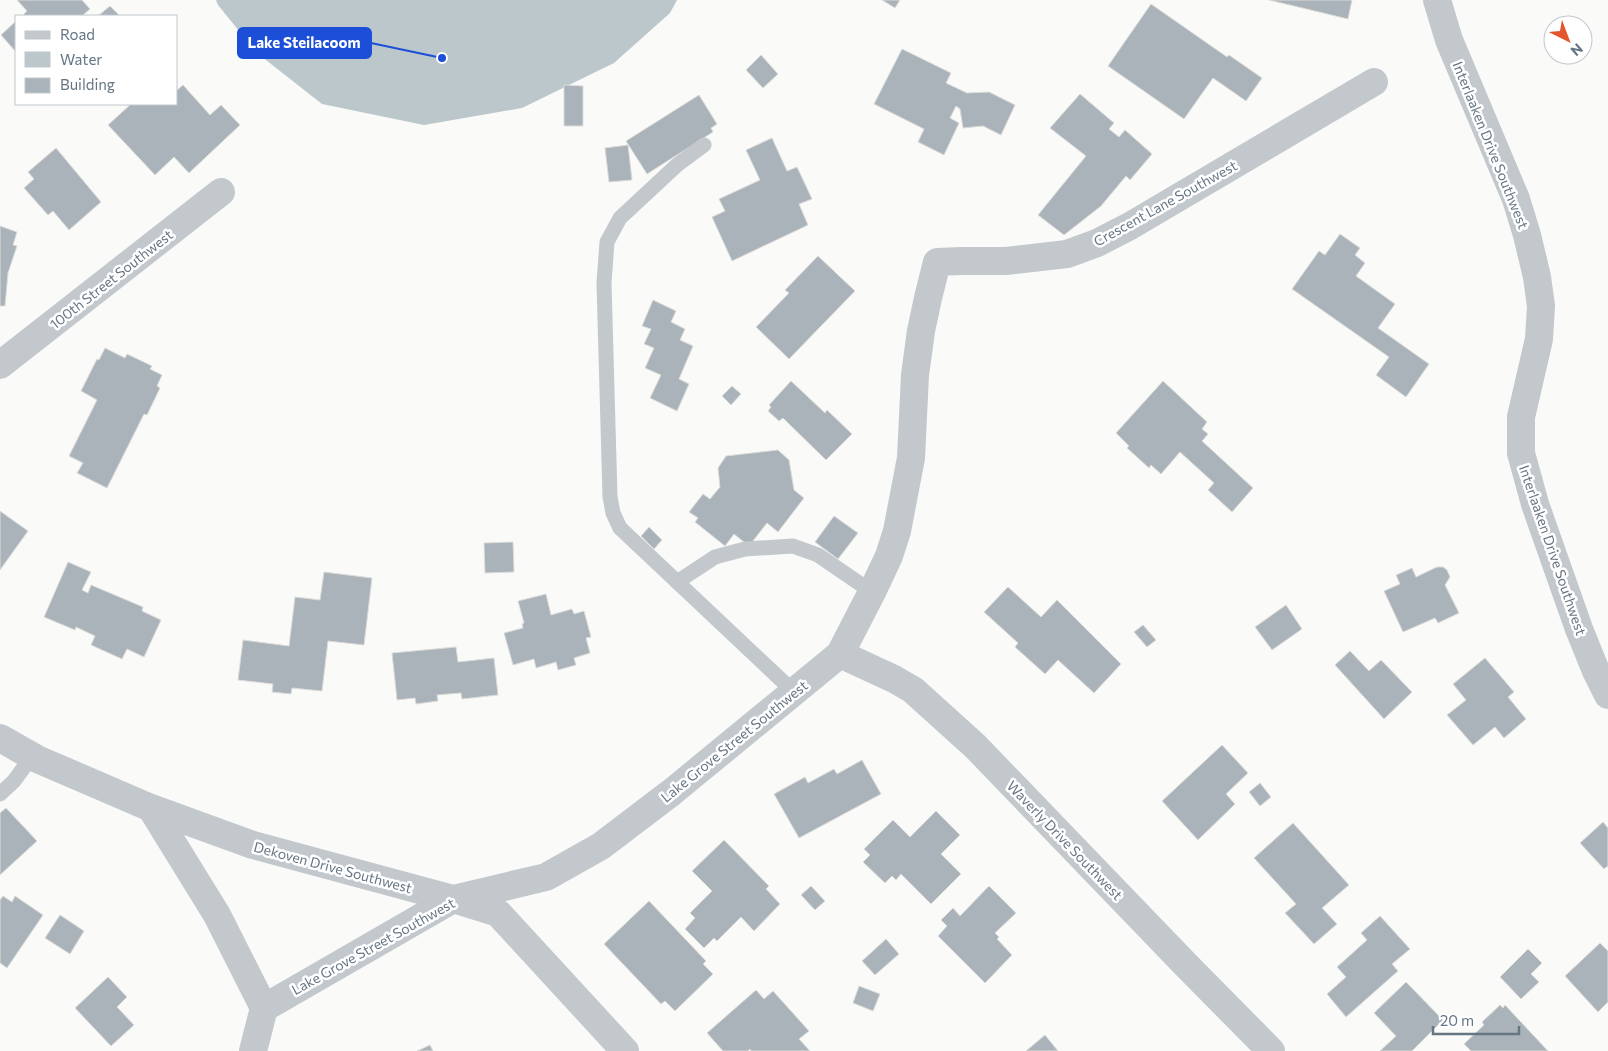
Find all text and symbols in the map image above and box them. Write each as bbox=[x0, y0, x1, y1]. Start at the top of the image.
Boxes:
legend bbox=[15, 15, 178, 105]
north arrow bbox=[1543, 15, 1593, 65]
text: Road bbox=[60, 25, 95, 43]
callout: Lake Steilacoom bbox=[238, 28, 371, 58]
text: Lake Steilacoom bbox=[247, 33, 361, 51]
text: N bbox=[1567, 40, 1587, 60]
text: Water bbox=[60, 50, 102, 68]
street label: Interlaaken Drive Southwest bbox=[1450, 59, 1533, 231]
text: Building bbox=[60, 75, 115, 93]
street label: Crescent Lane Southwest bbox=[1090, 156, 1240, 250]
street label: 100th Street Southwest bbox=[46, 226, 176, 332]
street label: Interlaaken Drive Southwest bbox=[1516, 463, 1590, 638]
street label: Lake Grove Street Southwest bbox=[657, 676, 811, 806]
street label: Waverly Drive Southwest bbox=[1004, 777, 1127, 903]
street label: Dekoven Drive Southwest bbox=[252, 838, 414, 896]
street label: Lake Grove Street Southwest bbox=[288, 894, 458, 998]
scale bar bbox=[1433, 1004, 1519, 1036]
text: 20 m bbox=[1440, 1011, 1474, 1029]

